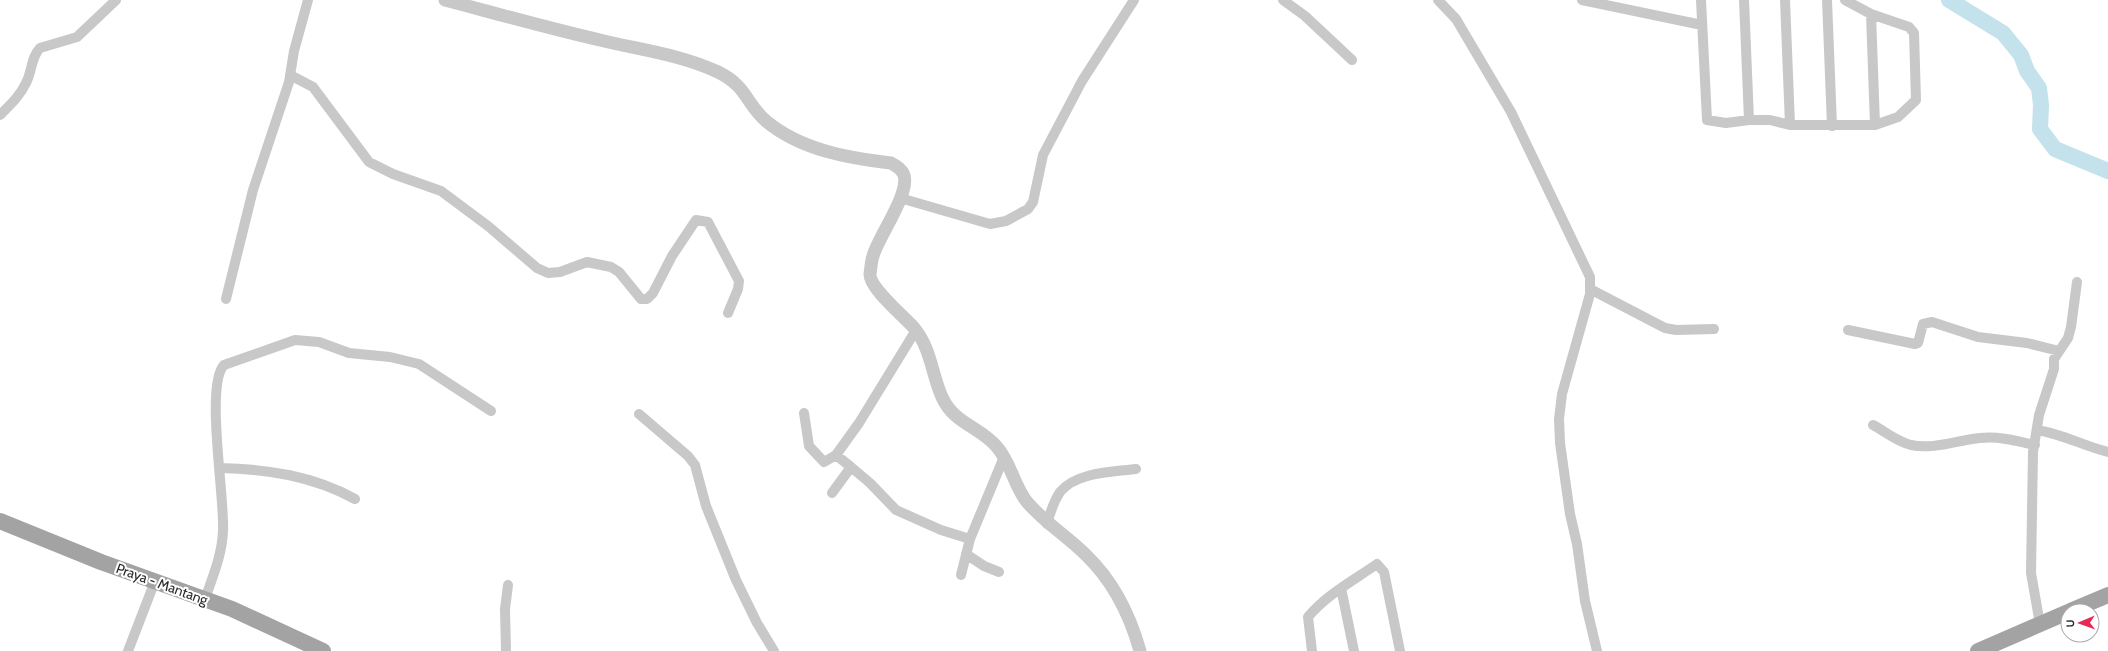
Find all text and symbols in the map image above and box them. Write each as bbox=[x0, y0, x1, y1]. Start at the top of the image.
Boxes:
street label: Praya - Mantang bbox=[114, 559, 211, 609]
north arrow bbox=[2060, 603, 2100, 643]
text: U bbox=[2063, 619, 2077, 628]

